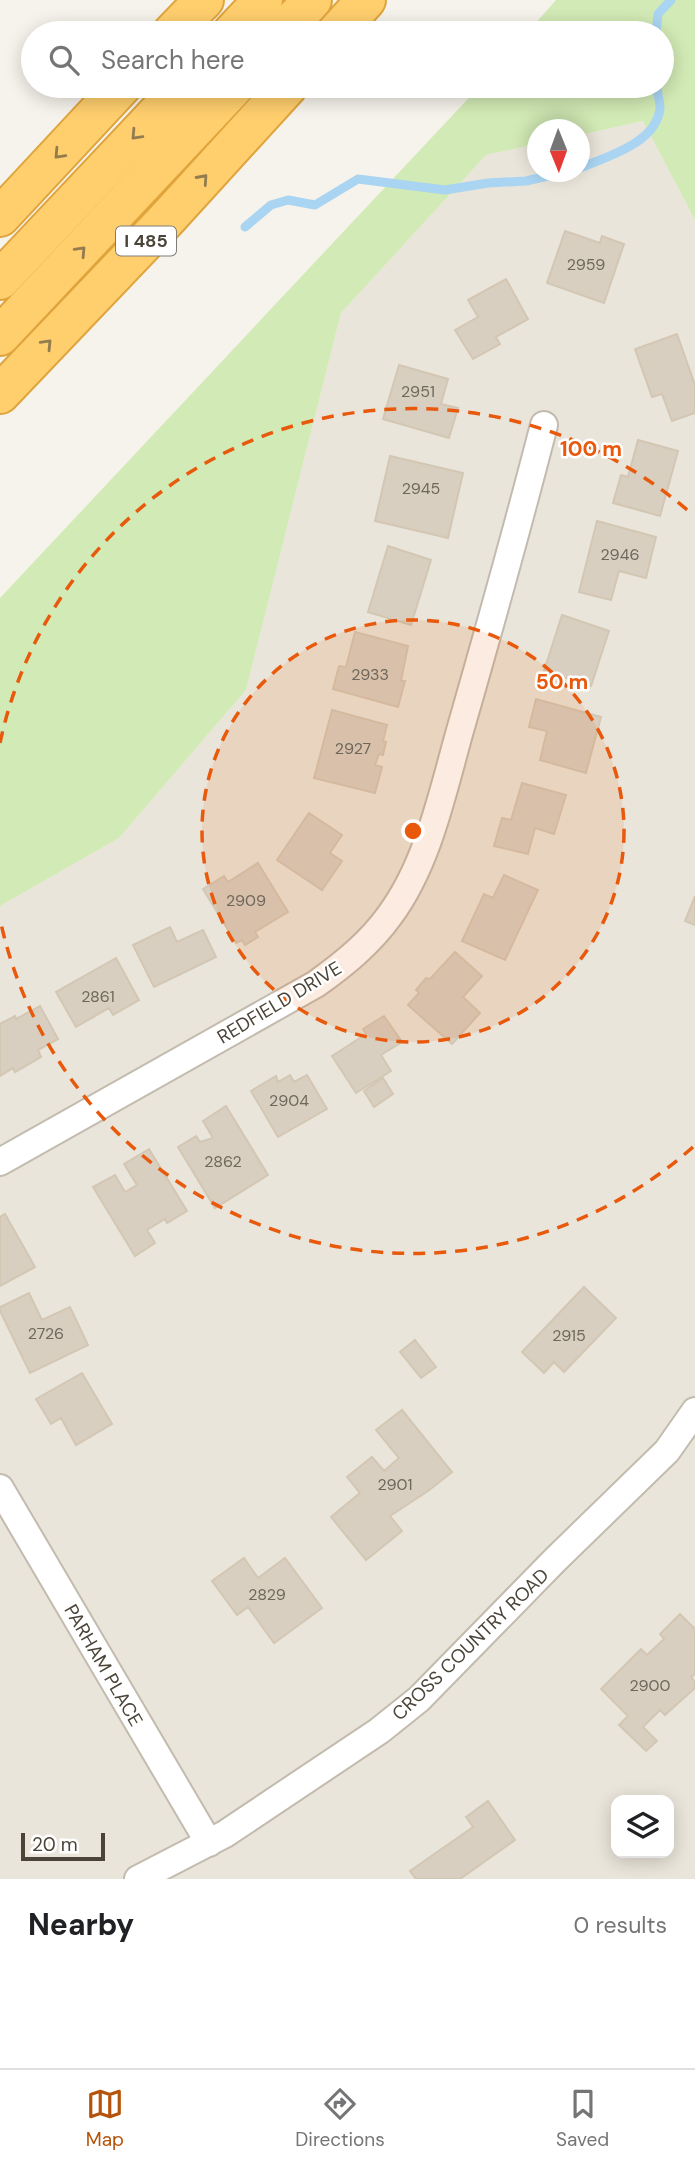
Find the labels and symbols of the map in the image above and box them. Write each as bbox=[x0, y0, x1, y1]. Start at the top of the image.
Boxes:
north arrow bbox=[527, 119, 590, 182]
one-way arrow bbox=[131, 127, 144, 140]
one-way arrow bbox=[54, 146, 67, 159]
one-way arrow bbox=[195, 174, 207, 187]
road number: I 485 bbox=[116, 227, 176, 256]
one-way arrow bbox=[73, 246, 85, 259]
house number: 2959 bbox=[567, 254, 605, 275]
one-way arrow bbox=[39, 340, 52, 353]
house number: 2951 bbox=[401, 381, 435, 402]
text: 100 m bbox=[560, 435, 622, 463]
house number: 2945 bbox=[402, 478, 440, 499]
house number: 2946 bbox=[601, 544, 639, 565]
house number: 2933 bbox=[351, 664, 389, 685]
text: 50 m bbox=[536, 668, 588, 696]
house number: 2927 bbox=[335, 738, 371, 759]
centre of rings bbox=[401, 819, 425, 843]
house number: 2909 bbox=[226, 890, 266, 911]
street label: REDFIELD DRIVE bbox=[212, 955, 346, 1049]
house number: 2861 bbox=[81, 986, 115, 1007]
house number: 2904 bbox=[269, 1090, 309, 1111]
house number: 2862 bbox=[204, 1151, 242, 1172]
house number: 2726 bbox=[28, 1323, 64, 1344]
house number: 2915 bbox=[552, 1325, 586, 1346]
house number: 2901 bbox=[377, 1474, 413, 1495]
street label: CROSS COUNTRY ROAD bbox=[387, 1563, 554, 1726]
house number: 2829 bbox=[248, 1584, 286, 1605]
street label: PARHAM PLACE bbox=[58, 1600, 149, 1731]
house number: 2900 bbox=[630, 1675, 671, 1696]
scale bar bbox=[21, 1830, 105, 1862]

